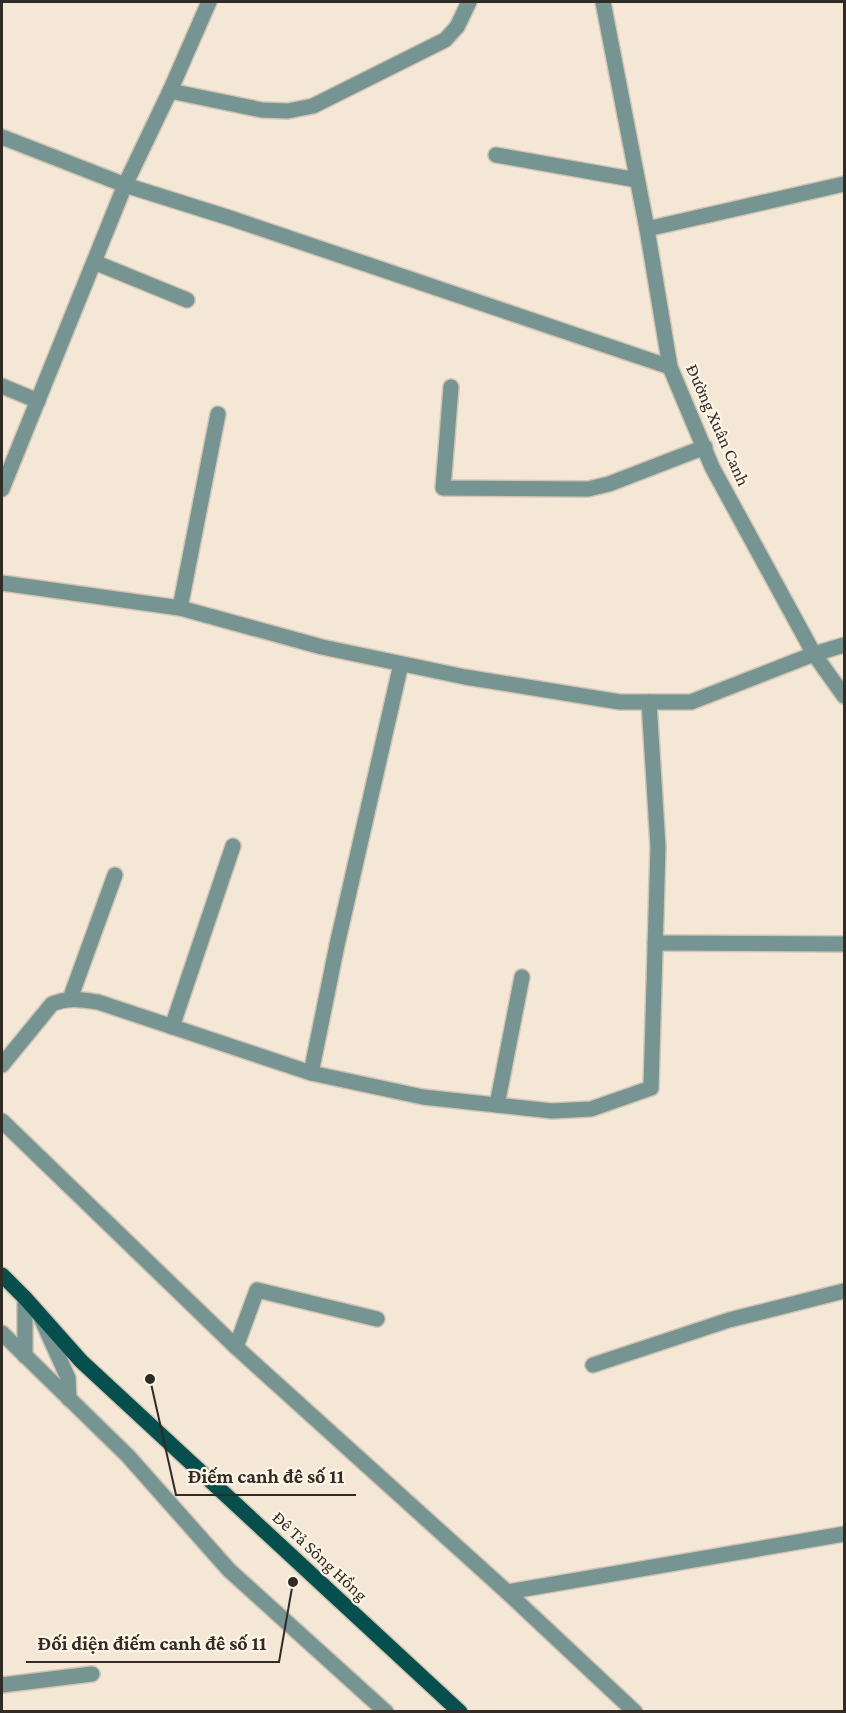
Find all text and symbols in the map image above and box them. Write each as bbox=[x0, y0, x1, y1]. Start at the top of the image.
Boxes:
street label: Đường Xuân Canh bbox=[682, 361, 754, 489]
callout: Điếm canh đê số 11 bbox=[176, 1457, 356, 1495]
text: Điếm canh đê số 11 bbox=[188, 1465, 345, 1487]
street label: Đê Tả Sông Hồng bbox=[268, 1507, 372, 1605]
callout: Đối diện điếm canh đê số 11 bbox=[26, 1624, 279, 1662]
text: Đối diện điếm canh đê số 11 bbox=[37, 1632, 267, 1654]

